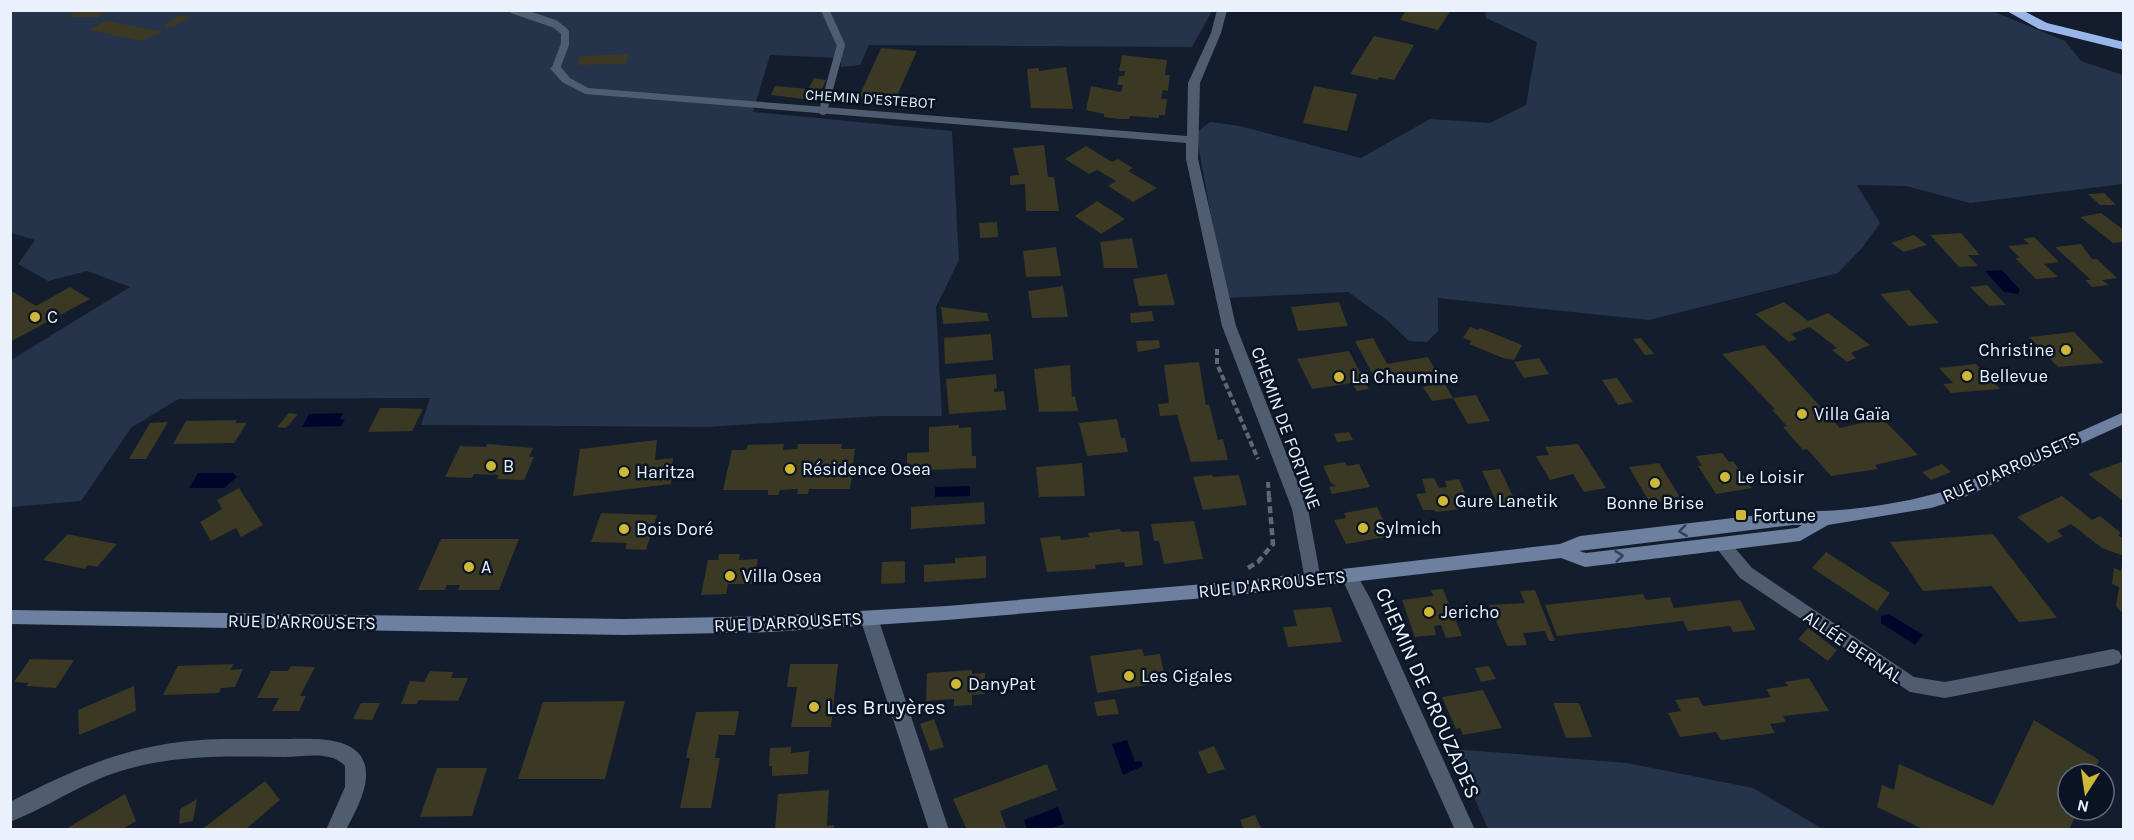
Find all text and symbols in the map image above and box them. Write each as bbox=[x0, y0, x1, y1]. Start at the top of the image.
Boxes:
street label: CHEMIN D'ESTEBOT bbox=[804, 85, 936, 113]
place label: C bbox=[47, 306, 58, 328]
marker: C bbox=[28, 310, 42, 324]
place label: Christine bbox=[1979, 339, 2054, 361]
marker: Christine bbox=[2059, 343, 2073, 357]
street label: CHEMIN DE FORTUNE bbox=[1246, 344, 1326, 512]
place label: Bellevue bbox=[1979, 365, 2048, 387]
place label: La Chaumine bbox=[1351, 366, 1459, 388]
marker: Bellevue bbox=[1960, 369, 1974, 383]
marker: La Chaumine bbox=[1332, 370, 1346, 384]
place label: Villa Gaïa bbox=[1814, 403, 1891, 425]
marker: Villa Gaïa bbox=[1795, 407, 1809, 421]
street label: RUE D'ARROUSETS bbox=[1939, 427, 2083, 507]
place label: B bbox=[503, 455, 514, 477]
place label: Résidence Osea bbox=[802, 458, 931, 480]
marker: B bbox=[484, 459, 498, 473]
place label: Haritza bbox=[636, 461, 695, 483]
marker: Résidence Osea bbox=[783, 462, 797, 476]
marker: Haritza bbox=[617, 465, 631, 479]
place label: Le Loisir bbox=[1737, 466, 1804, 488]
marker: Le Loisir bbox=[1718, 470, 1732, 484]
marker: Bonne Brise bbox=[1648, 476, 1662, 490]
place label: Gure Lanetik bbox=[1455, 490, 1558, 512]
place label: Bonne Brise bbox=[1606, 492, 1704, 514]
marker: Gure Lanetik bbox=[1436, 494, 1450, 508]
place label: Fortune bbox=[1753, 504, 1816, 526]
marker: Fortune bbox=[1734, 508, 1748, 522]
place label: Sylmich bbox=[1375, 517, 1442, 539]
place label: Bois Doré bbox=[636, 518, 714, 540]
marker: Sylmich bbox=[1356, 521, 1370, 535]
marker: Bois Doré bbox=[617, 522, 631, 536]
one-way arrow bbox=[1679, 524, 1688, 536]
one-way arrow bbox=[1614, 550, 1623, 563]
place label: A bbox=[481, 556, 491, 578]
marker: A bbox=[462, 560, 476, 574]
place label: Villa Osea bbox=[742, 565, 822, 587]
street label: RUE D'ARROUSETS bbox=[1197, 565, 1347, 603]
marker: Villa Osea bbox=[723, 569, 737, 583]
street label: CHEMIN DE CROUZADES bbox=[1371, 584, 1485, 802]
place label: Jericho bbox=[1441, 601, 1499, 623]
marker: Jericho bbox=[1422, 605, 1436, 619]
street label: ALLÉE BERNAL bbox=[1799, 605, 1908, 689]
street label: RUE D'ARROUSETS bbox=[713, 607, 863, 637]
street label: RUE D'ARROUSETS bbox=[228, 610, 376, 634]
place label: Les Cigales bbox=[1141, 665, 1233, 687]
marker: Les Cigales bbox=[1122, 669, 1136, 683]
place label: DanyPat bbox=[968, 673, 1036, 695]
marker: DanyPat bbox=[949, 677, 963, 691]
place label: Les Bruyères bbox=[826, 695, 946, 719]
marker: Les Bruyères bbox=[807, 700, 821, 714]
north arrow bbox=[2056, 762, 2116, 822]
text: N bbox=[2075, 796, 2091, 817]

